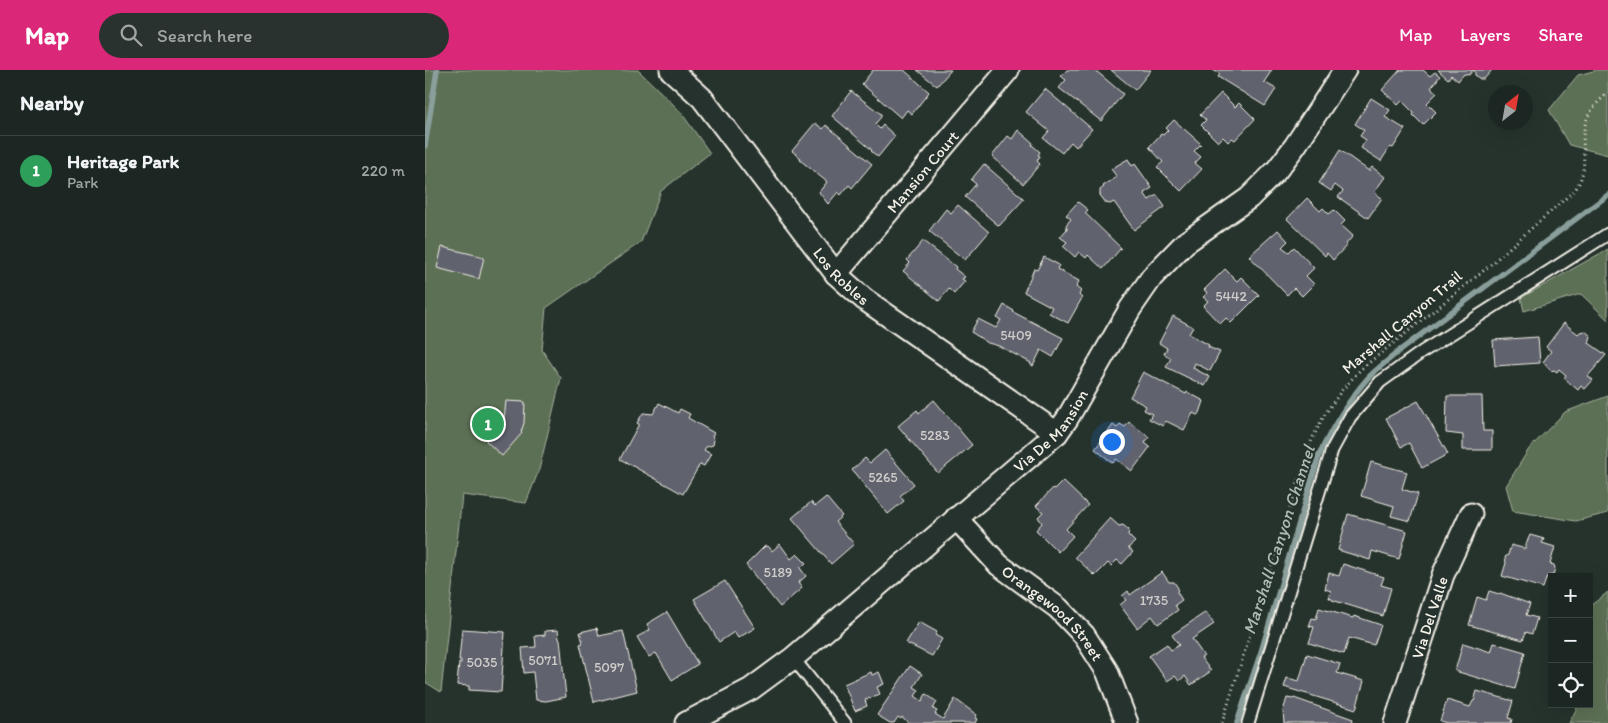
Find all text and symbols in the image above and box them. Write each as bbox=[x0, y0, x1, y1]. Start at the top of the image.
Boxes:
search box bbox=[99, 13, 449, 58]
text: Map bbox=[25, 21, 69, 50]
icon: search bbox=[117, 21, 145, 49]
text: Search here bbox=[157, 24, 252, 47]
text: Map bbox=[1399, 24, 1432, 46]
text: Layers bbox=[1460, 24, 1510, 46]
text: Share bbox=[1538, 24, 1583, 46]
north arrow bbox=[1488, 85, 1533, 130]
text: Nearby bbox=[20, 90, 84, 115]
street label: Mansion Court bbox=[882, 127, 962, 217]
text: Heritage Park bbox=[67, 150, 179, 173]
text: 1 bbox=[32, 161, 40, 180]
text: 220 m bbox=[361, 161, 405, 180]
text: Park bbox=[67, 173, 98, 192]
street label: Los Robles bbox=[809, 243, 873, 309]
street label: Marshall Canyon Trail bbox=[1338, 266, 1466, 378]
house number: 5442 bbox=[1215, 288, 1247, 305]
house number: 5409 bbox=[1000, 327, 1032, 344]
street label: Via De Mansion bbox=[1009, 386, 1092, 476]
pin: 1 bbox=[472, 405, 504, 443]
house number: 5283 bbox=[920, 427, 950, 444]
your location bbox=[1099, 429, 1125, 455]
water label: Marshall Canyon Channel bbox=[1238, 441, 1321, 637]
house number: 5265 bbox=[868, 469, 898, 486]
street label: Orangewood Street bbox=[998, 561, 1107, 664]
house number: 5189 bbox=[764, 564, 792, 581]
map controls bbox=[1548, 573, 1593, 708]
button: + bbox=[1548, 573, 1593, 618]
street label: Via Del Valle bbox=[1407, 574, 1451, 661]
house number: 1735 bbox=[1140, 592, 1168, 609]
button: − bbox=[1548, 618, 1593, 663]
house number: 5071 bbox=[528, 652, 558, 669]
house number: 5035 bbox=[467, 654, 497, 671]
house number: 5097 bbox=[594, 659, 624, 676]
button: locate bbox=[1548, 663, 1593, 708]

